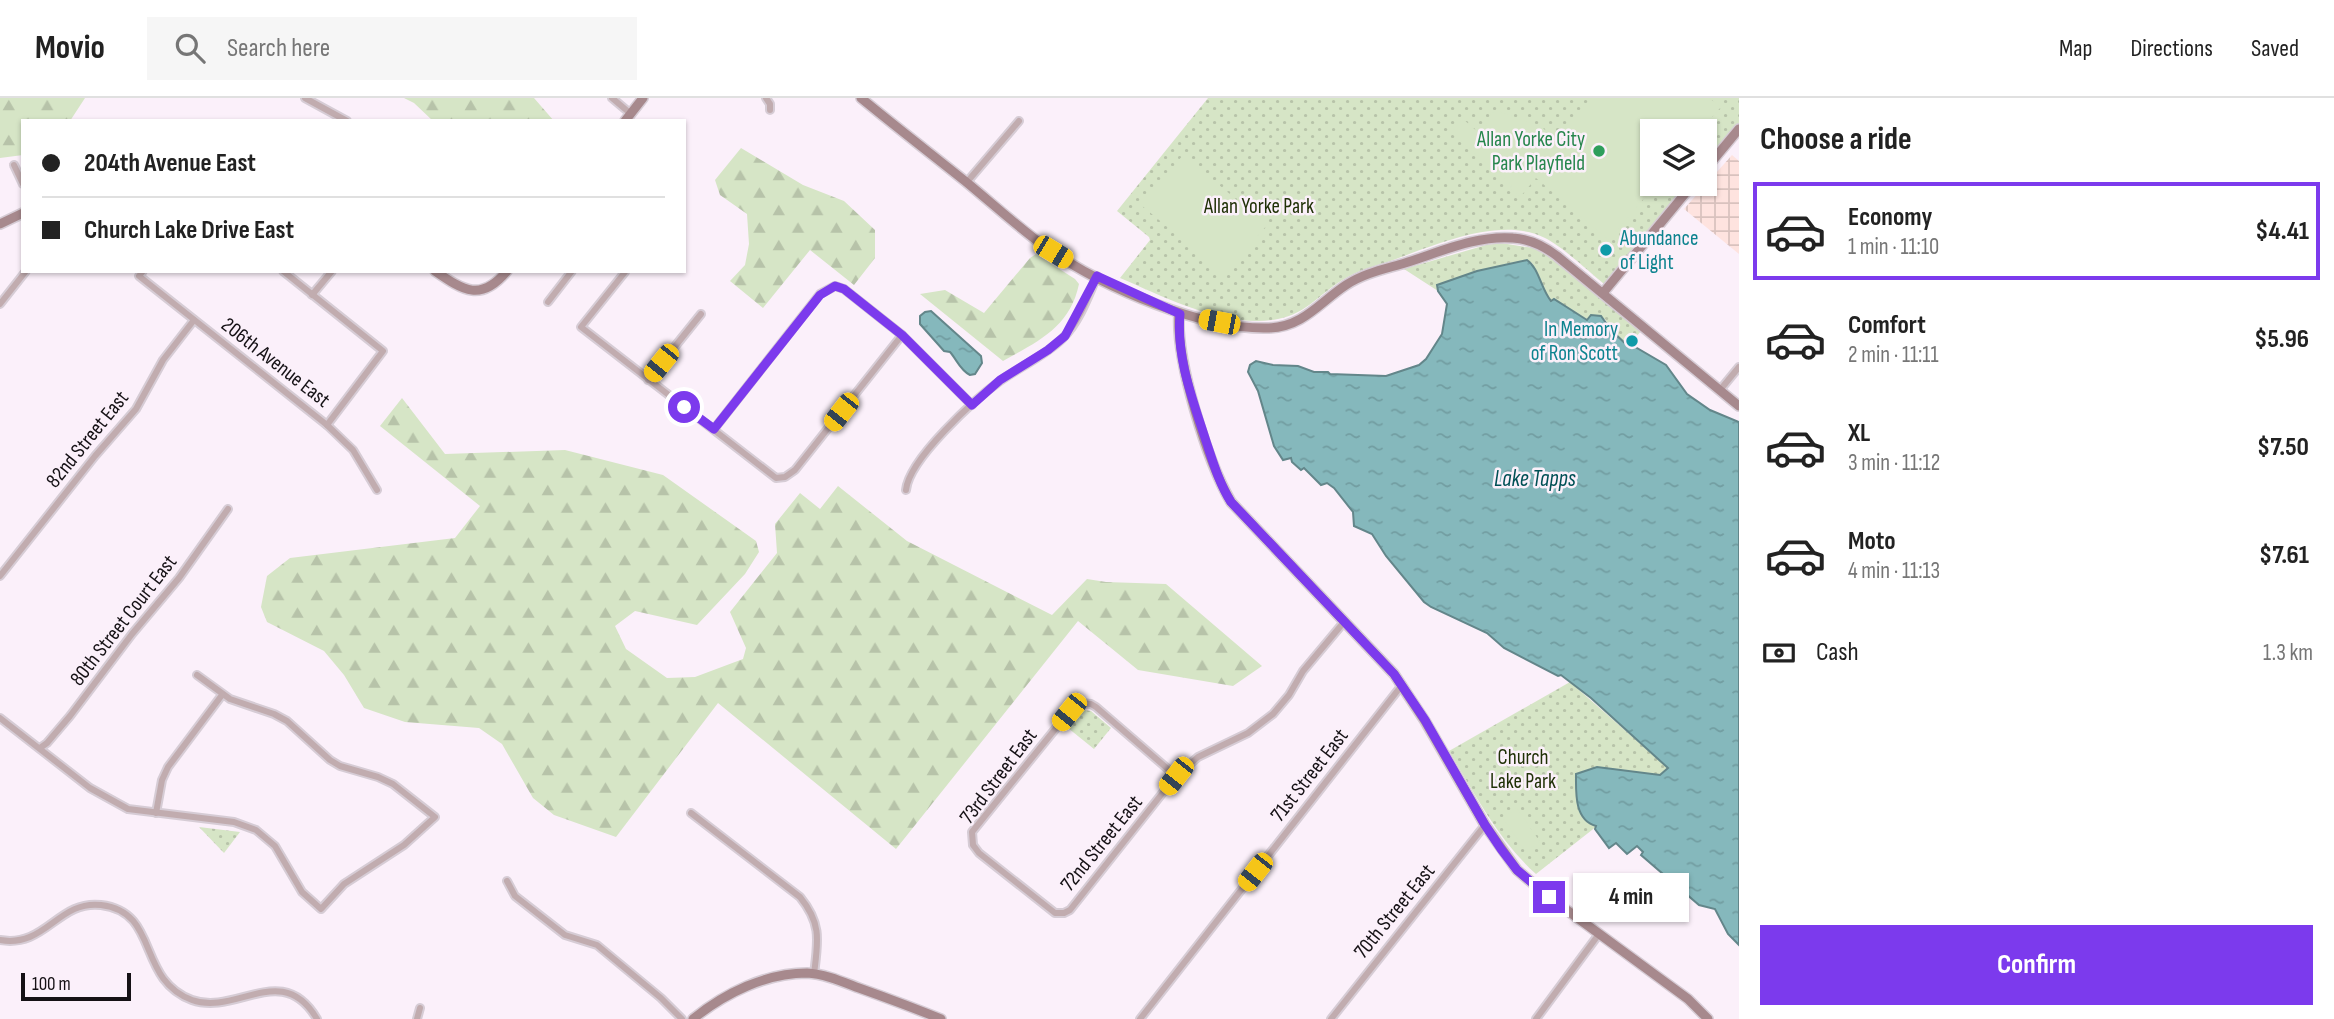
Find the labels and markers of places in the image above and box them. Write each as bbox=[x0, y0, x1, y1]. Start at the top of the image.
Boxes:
place label: Allan Yorke City Park Playfield bbox=[1476, 127, 1585, 176]
marker: Allan Yorke City Park Playfield bbox=[1591, 143, 1607, 159]
place label: Abundance of Light bbox=[1619, 226, 1698, 275]
marker: Abundance of Light bbox=[1598, 242, 1614, 258]
place label: In Memory of Ron Scott bbox=[1531, 317, 1618, 366]
marker: In Memory of Ron Scott bbox=[1624, 333, 1640, 349]

